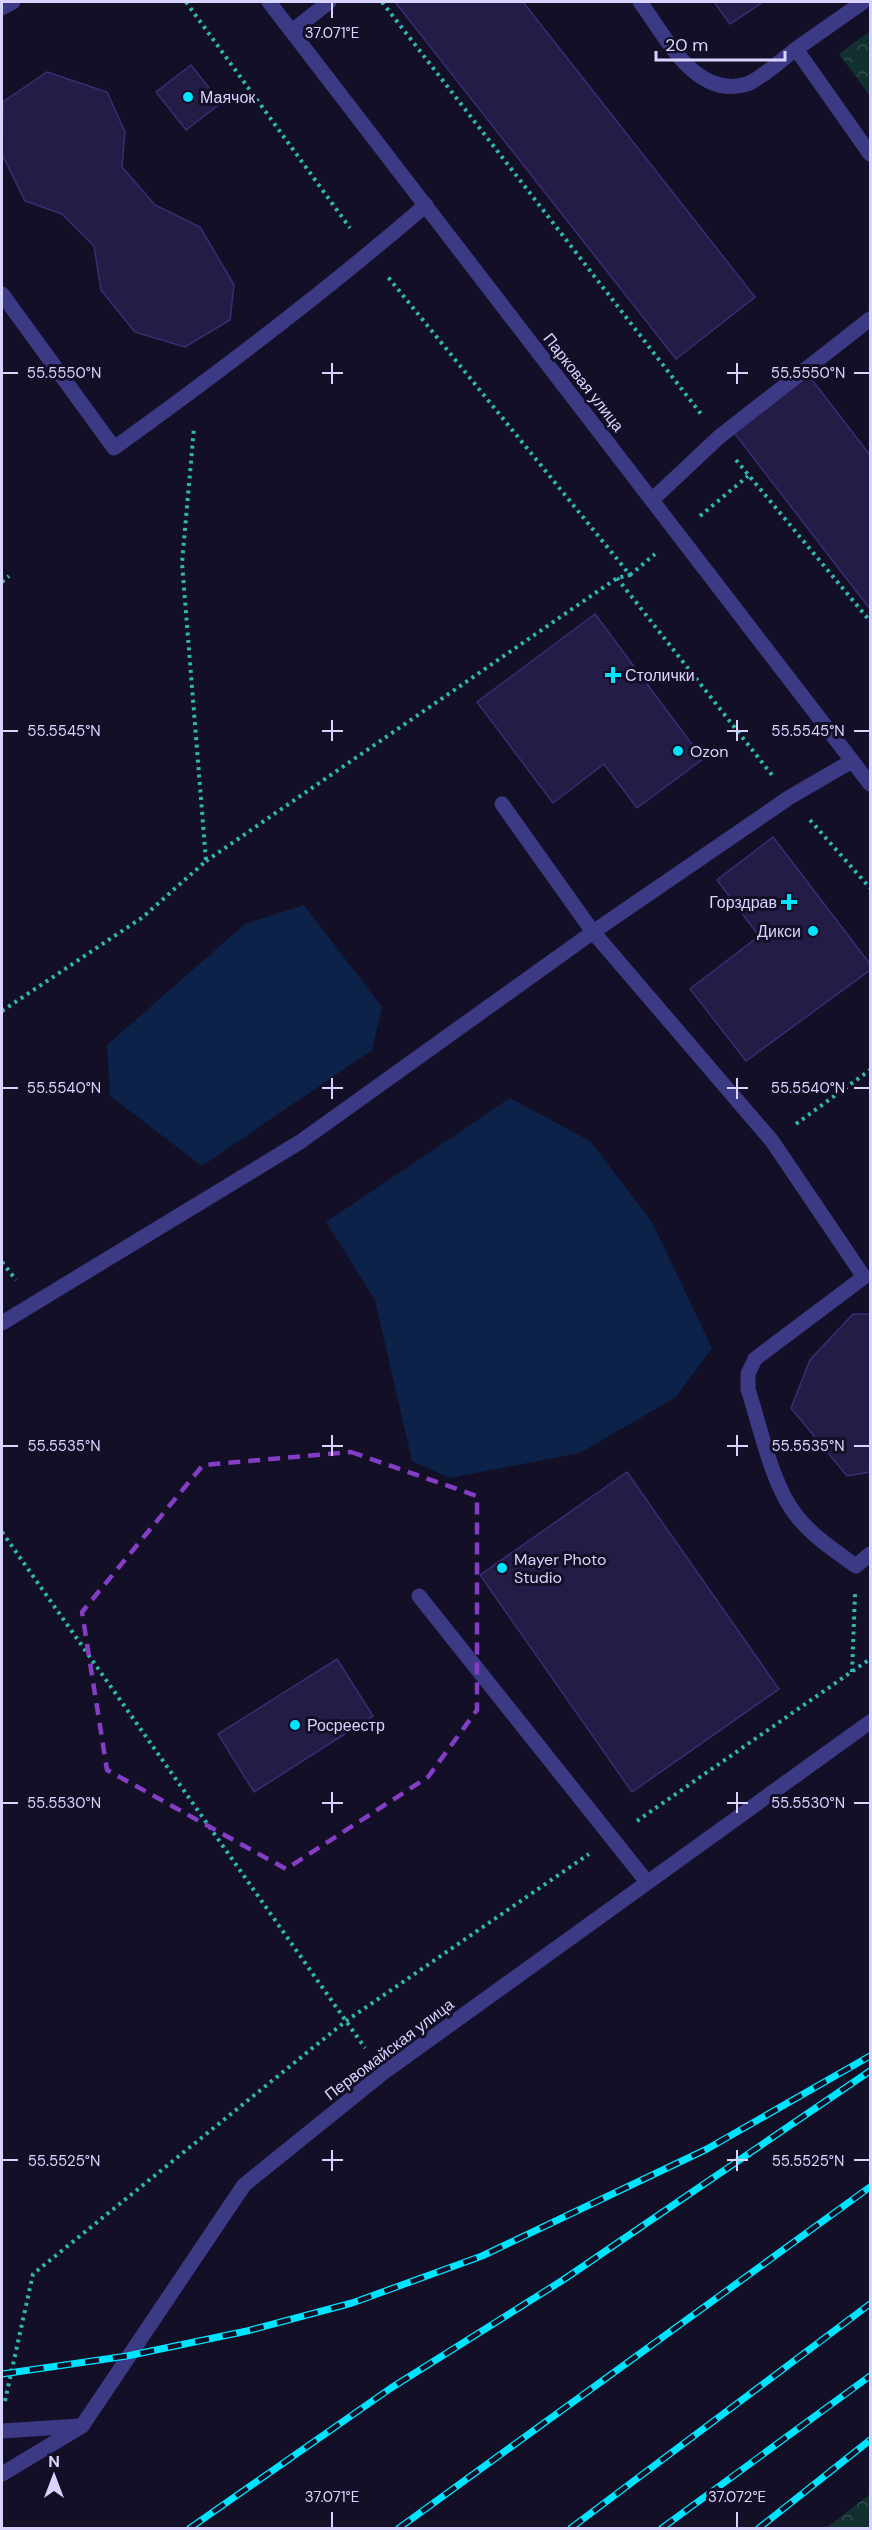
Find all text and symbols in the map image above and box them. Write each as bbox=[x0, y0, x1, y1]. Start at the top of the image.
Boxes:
text: 37.071°E bbox=[305, 23, 359, 43]
scale bar bbox=[656, 24, 785, 62]
text: 20 m bbox=[665, 33, 708, 57]
place label: Маячок bbox=[200, 87, 256, 108]
marker: Маячок bbox=[181, 90, 195, 104]
street label: Парковая улица bbox=[539, 329, 629, 436]
text: 55.5550°N bbox=[27, 363, 101, 383]
text: 55.5550°N bbox=[771, 363, 845, 383]
place label: Столички bbox=[625, 665, 695, 686]
marker: Столички bbox=[606, 668, 620, 682]
text: 55.5545°N bbox=[27, 721, 101, 741]
text: 55.5545°N bbox=[771, 721, 845, 741]
place label: Ozon bbox=[690, 741, 728, 762]
marker: Ozon bbox=[671, 744, 685, 758]
place label: Горздрав bbox=[709, 892, 777, 913]
marker: Горздрав bbox=[782, 895, 796, 909]
place label: Дикси bbox=[757, 921, 801, 942]
marker: Дикси bbox=[806, 924, 820, 938]
text: 55.5540°N bbox=[27, 1078, 101, 1098]
text: 55.5540°N bbox=[771, 1078, 845, 1098]
text: 55.5535°N bbox=[27, 1436, 101, 1456]
text: 55.5535°N bbox=[771, 1436, 845, 1456]
place label: Mayer Photo Studio bbox=[514, 1549, 607, 1588]
marker: Mayer Photo Studio bbox=[495, 1561, 509, 1575]
place label: Росреестр bbox=[307, 1715, 385, 1736]
marker: Росреестр bbox=[288, 1718, 302, 1732]
text: 55.5530°N bbox=[27, 1793, 101, 1813]
text: 55.5530°N bbox=[771, 1793, 845, 1813]
street label: Первомайская улица bbox=[320, 1994, 458, 2105]
text: 55.5525°N bbox=[28, 2151, 100, 2171]
text: 55.5525°N bbox=[772, 2151, 844, 2171]
north arrow bbox=[24, 2446, 84, 2506]
text: N bbox=[48, 2451, 60, 2472]
text: 37.071°E bbox=[305, 2487, 359, 2507]
text: 37.072°E bbox=[708, 2487, 766, 2507]

